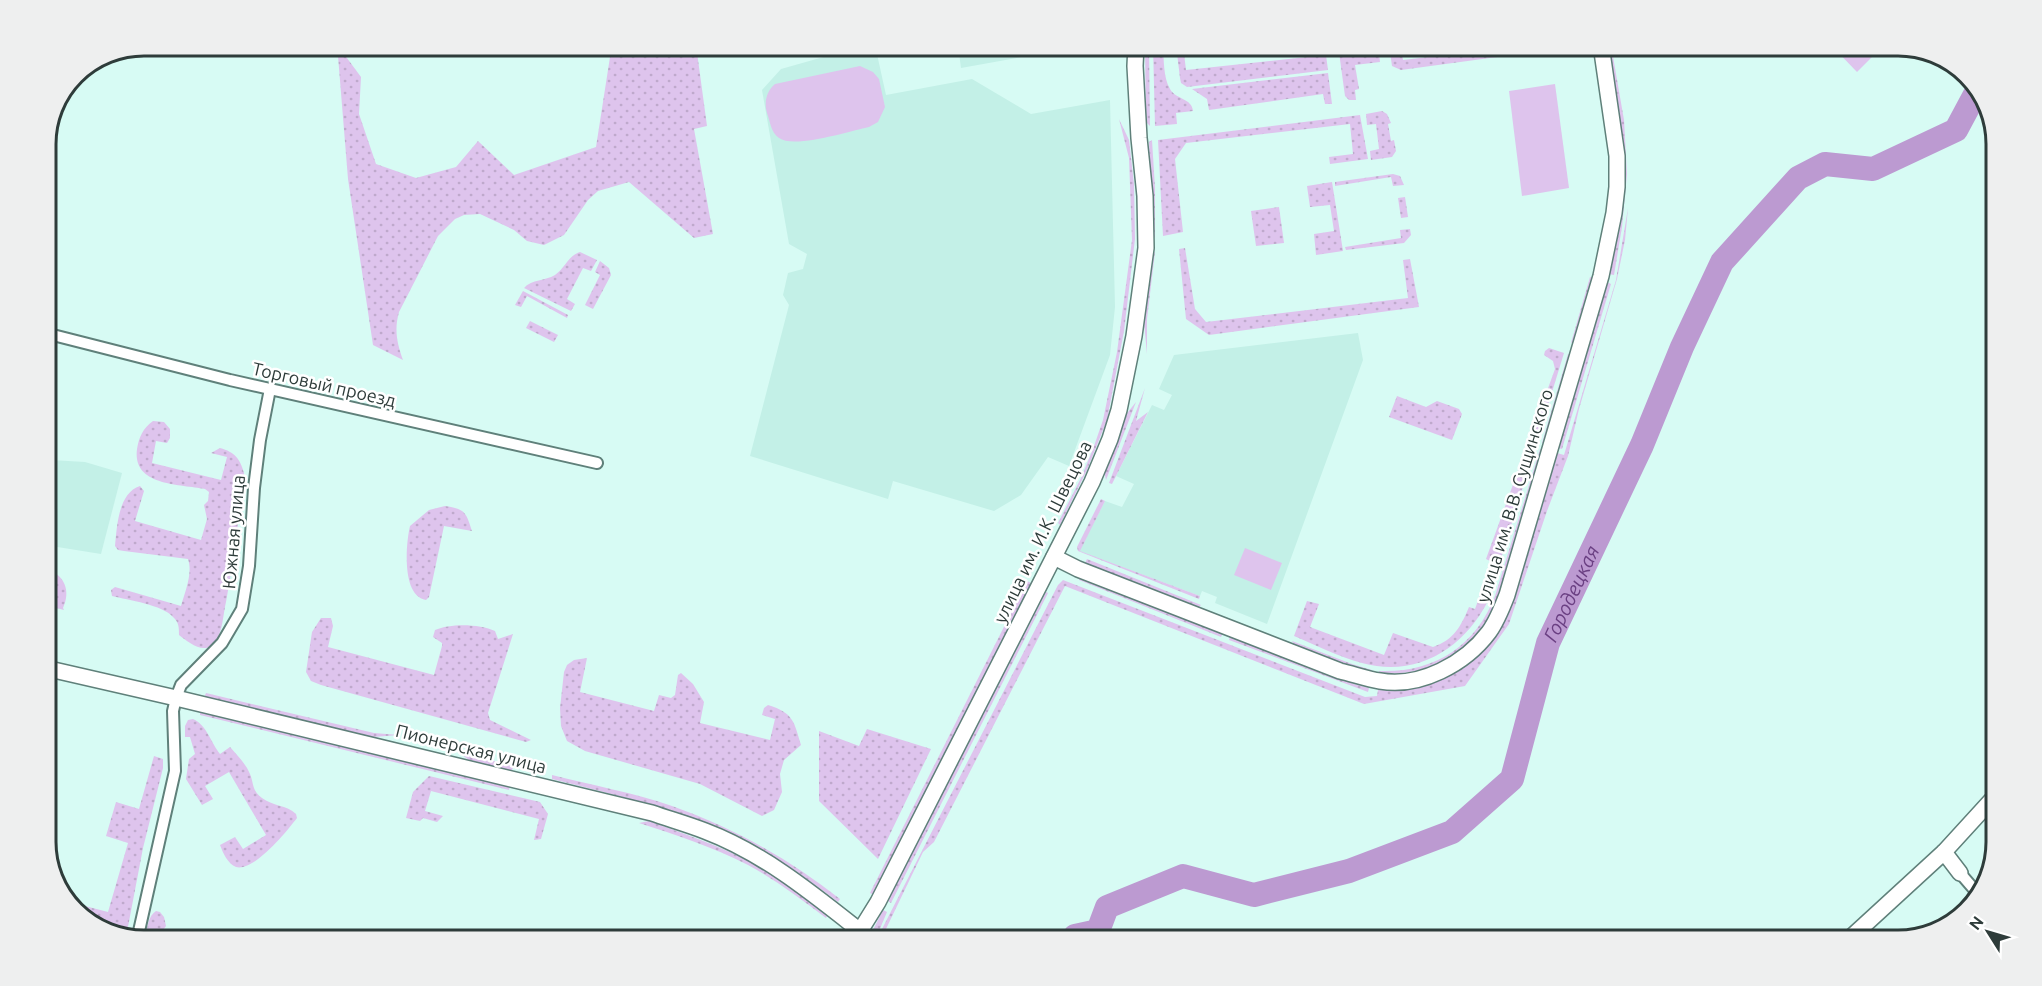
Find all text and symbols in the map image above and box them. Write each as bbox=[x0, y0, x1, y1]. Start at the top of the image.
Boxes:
street label: Торговый проезд bbox=[251, 358, 398, 410]
street label: улица им. В.В. Сущинского bbox=[1472, 387, 1556, 605]
street label: улица им. И.К. Швецова bbox=[989, 437, 1095, 626]
street label: Южная улица bbox=[218, 474, 248, 590]
water label: Городецкая bbox=[1538, 542, 1604, 645]
street label: Пионерская улица bbox=[394, 720, 549, 776]
north arrow bbox=[1958, 902, 2018, 962]
text: N bbox=[1965, 913, 1987, 933]

